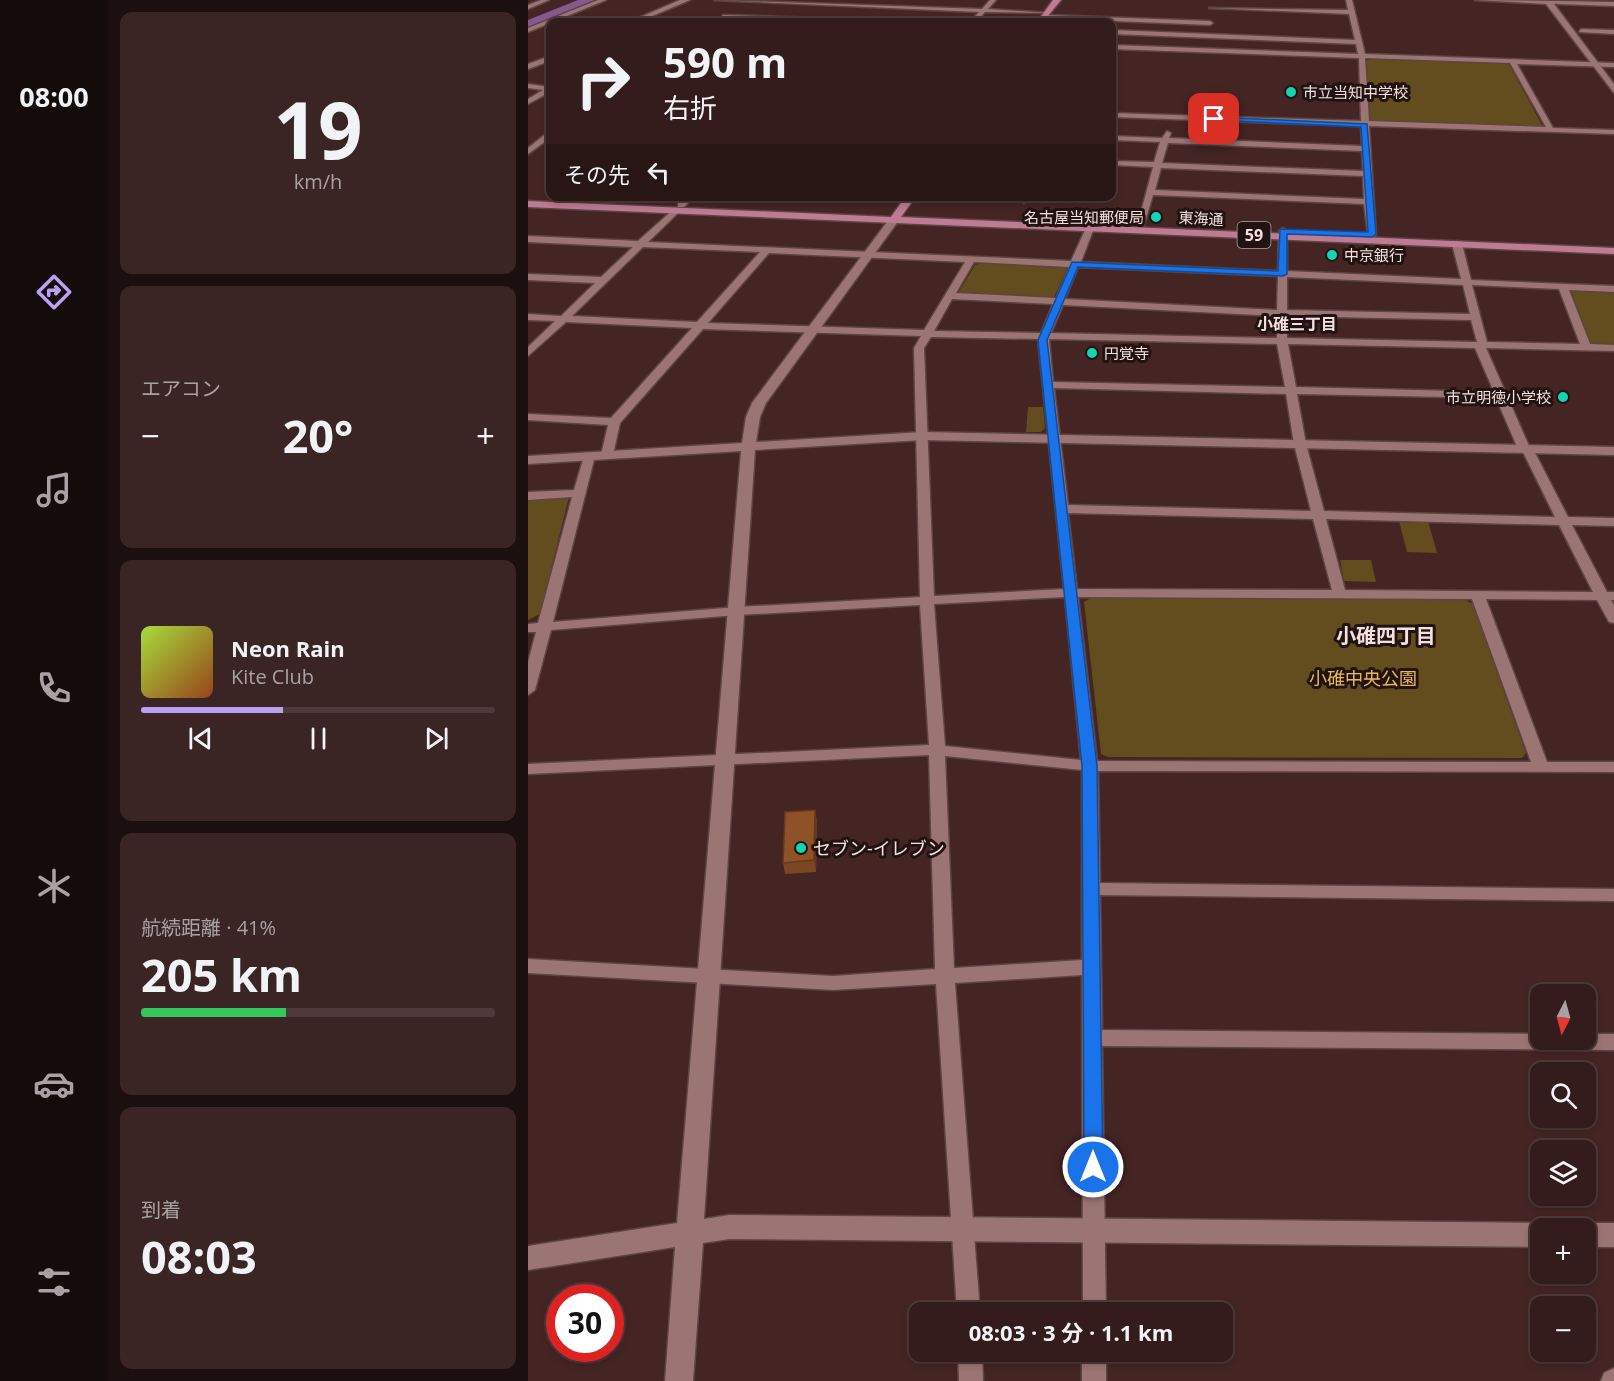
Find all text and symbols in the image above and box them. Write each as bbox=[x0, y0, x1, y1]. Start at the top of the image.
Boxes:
text: 590 m bbox=[663, 33, 787, 90]
icon: right bbox=[564, 42, 642, 120]
text: 19 bbox=[273, 76, 363, 182]
text: 08:00 bbox=[19, 78, 89, 115]
place label: 市立当知中学校 bbox=[1303, 82, 1408, 102]
marker: 市立当知中学校 bbox=[1284, 85, 1298, 99]
text: 右折 bbox=[663, 89, 717, 126]
pin bbox=[1188, 93, 1239, 144]
icon: arrive bbox=[1197, 102, 1230, 135]
icon: left bbox=[642, 156, 675, 189]
text: その先 bbox=[564, 159, 630, 189]
text: km/h bbox=[294, 168, 342, 195]
place label: 名古屋当知郵便局 bbox=[1024, 207, 1144, 227]
street label: 東海通 bbox=[1178, 207, 1224, 229]
marker: 名古屋当知郵便局 bbox=[1149, 210, 1163, 224]
road number: 59 bbox=[1238, 222, 1270, 248]
place label: 中京銀行 bbox=[1344, 245, 1404, 265]
marker: 中京銀行 bbox=[1325, 248, 1339, 262]
icon: directions bbox=[33, 271, 75, 313]
district label: 小碓三丁目 bbox=[1257, 313, 1337, 335]
place label: 円覚寺 bbox=[1104, 343, 1149, 363]
marker: 円覚寺 bbox=[1085, 346, 1099, 360]
text: エアコン bbox=[141, 375, 221, 402]
place label: 市立明徳小学校 bbox=[1446, 387, 1551, 407]
marker: 市立明徳小学校 bbox=[1556, 390, 1570, 404]
text: 20° bbox=[283, 405, 353, 466]
text: − bbox=[141, 413, 160, 458]
text: + bbox=[476, 413, 495, 458]
icon: music bbox=[33, 469, 75, 511]
district label: 小碓四丁目 bbox=[1336, 622, 1436, 649]
text: Neon Rain bbox=[231, 633, 345, 663]
text: Kite Club bbox=[231, 663, 314, 690]
park label: 小碓中央公園 bbox=[1309, 666, 1417, 690]
icon: phone bbox=[33, 667, 75, 709]
icon: previous bbox=[184, 722, 217, 755]
icon: pause bbox=[302, 722, 335, 755]
icon: next bbox=[420, 722, 453, 755]
place label: セブン-イレブン bbox=[813, 836, 945, 860]
marker: セブン-イレブン bbox=[794, 841, 808, 855]
icon: climate bbox=[33, 865, 75, 907]
text: 航続距離 · 41% bbox=[141, 914, 276, 941]
text: 205 km bbox=[141, 944, 302, 1005]
north arrow bbox=[1530, 984, 1596, 1050]
map controls bbox=[1530, 984, 1596, 1362]
button: search bbox=[1530, 1062, 1596, 1128]
icon: car bbox=[33, 1063, 75, 1105]
position arrow bbox=[1061, 1135, 1125, 1199]
button: layers bbox=[1530, 1140, 1596, 1206]
text: 到着 bbox=[141, 1196, 181, 1223]
button: + bbox=[1530, 1218, 1596, 1284]
text: 08:03 bbox=[141, 1226, 257, 1287]
icon: filters bbox=[33, 1261, 75, 1303]
speed limit sign: 30 bbox=[546, 1284, 624, 1362]
button: − bbox=[1530, 1296, 1596, 1362]
text: 08:03 · 3 分 · 1.1 km bbox=[969, 1317, 1173, 1347]

